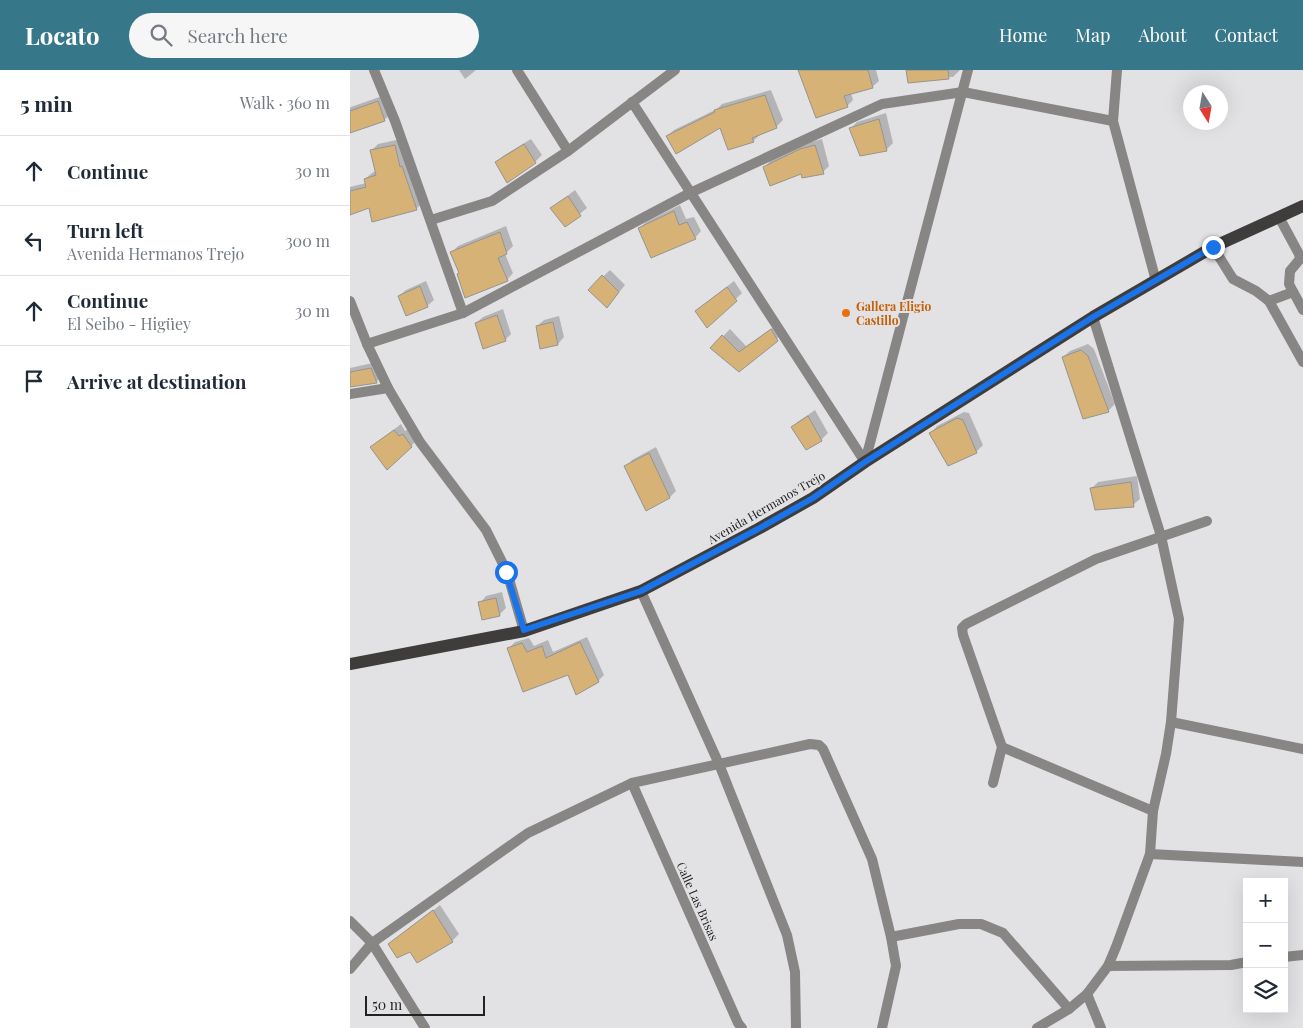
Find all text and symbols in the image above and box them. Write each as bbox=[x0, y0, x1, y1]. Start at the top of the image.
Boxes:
search box bbox=[129, 13, 479, 58]
text: Locato bbox=[25, 19, 99, 51]
icon: search bbox=[147, 21, 175, 49]
text: Search here bbox=[187, 22, 288, 48]
text: Home bbox=[999, 23, 1047, 47]
text: Map bbox=[1075, 23, 1110, 47]
text: About bbox=[1138, 23, 1187, 47]
text: Contact bbox=[1215, 23, 1278, 47]
north arrow bbox=[1183, 85, 1228, 130]
text: 5 min bbox=[20, 89, 73, 117]
text: Walk · 360 m bbox=[240, 92, 330, 113]
icon: ahead bbox=[20, 157, 48, 185]
text: Continue bbox=[67, 158, 148, 184]
text: 30 m bbox=[295, 160, 330, 181]
text: Turn left bbox=[67, 217, 144, 243]
icon: left bbox=[20, 227, 48, 255]
text: 300 m bbox=[285, 230, 330, 251]
route end bbox=[1202, 236, 1225, 259]
text: Avenida Hermanos Trejo bbox=[67, 243, 244, 264]
text: Continue bbox=[67, 287, 148, 313]
icon: ahead bbox=[20, 297, 48, 325]
place label: Gallera Eligio Castillo bbox=[856, 298, 931, 328]
text: 30 m bbox=[295, 300, 330, 321]
marker: Gallera Eligio Castillo bbox=[840, 307, 852, 319]
text: El Seibo - Higüey bbox=[67, 313, 191, 334]
icon: arrive bbox=[20, 367, 48, 395]
text: Arrive at destination bbox=[67, 368, 247, 394]
street label: Avenida Hermanos Trejo bbox=[704, 467, 828, 548]
route start bbox=[495, 561, 518, 584]
street label: Calle Las Brisas bbox=[674, 859, 722, 943]
map controls bbox=[1243, 878, 1288, 1013]
button: + bbox=[1243, 878, 1288, 923]
button: − bbox=[1243, 923, 1288, 968]
button: layers bbox=[1243, 968, 1288, 1013]
scale bar bbox=[365, 993, 485, 1016]
text: 50 m bbox=[372, 995, 402, 1014]

